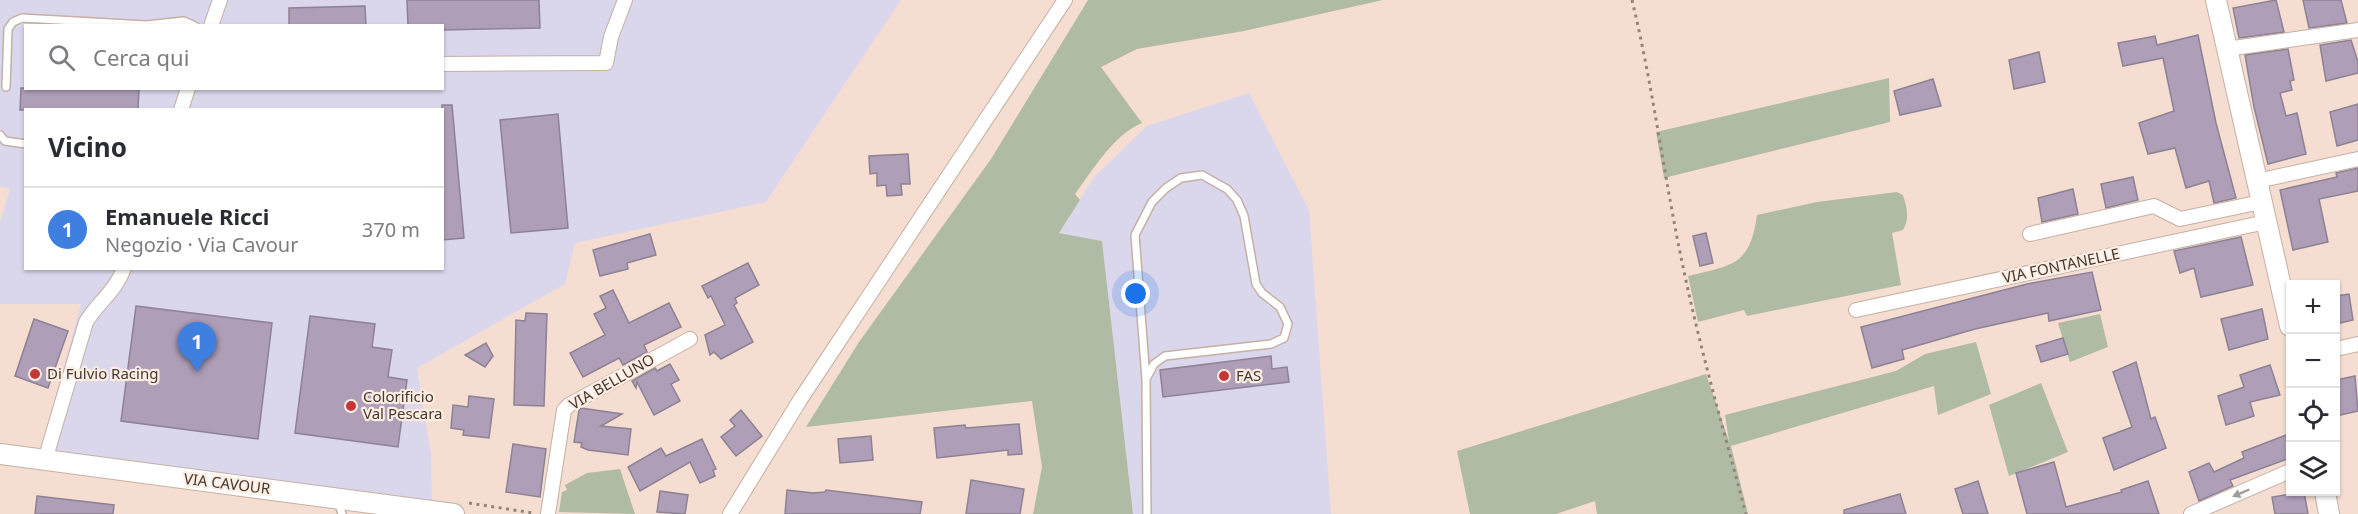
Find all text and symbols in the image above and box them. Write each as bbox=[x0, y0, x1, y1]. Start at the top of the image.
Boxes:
search box bbox=[24, 24, 444, 90]
icon: search bbox=[45, 41, 78, 74]
text: Cerca qui bbox=[93, 42, 189, 72]
text: Vicino bbox=[48, 129, 127, 165]
text: Emanuele Ricci bbox=[105, 201, 269, 231]
text: 1 bbox=[62, 216, 73, 243]
text: 370 m bbox=[362, 216, 420, 243]
text: Negozio · Via Cavour bbox=[105, 231, 298, 258]
street label: VIA FONTANELLE bbox=[2000, 243, 2121, 287]
your location bbox=[1121, 279, 1150, 308]
map controls bbox=[2286, 280, 2340, 496]
button: + bbox=[2286, 280, 2340, 334]
pin: 1 bbox=[178, 322, 216, 372]
button: − bbox=[2286, 334, 2340, 388]
street label: VIA BELLUNO bbox=[565, 349, 658, 414]
place label: Di Fulvio Racing bbox=[47, 363, 158, 383]
place label: FAS bbox=[1236, 365, 1261, 385]
marker: Di Fulvio Racing bbox=[28, 367, 42, 381]
marker: FAS bbox=[1217, 369, 1231, 383]
place label: Colorificio Val Pescara bbox=[363, 386, 443, 423]
button: locate bbox=[2286, 388, 2340, 442]
marker: Colorificio Val Pescara bbox=[344, 399, 358, 413]
button: layers bbox=[2286, 442, 2340, 496]
street label: VIA CAVOUR bbox=[183, 468, 272, 498]
one-way arrow bbox=[2231, 488, 2249, 498]

